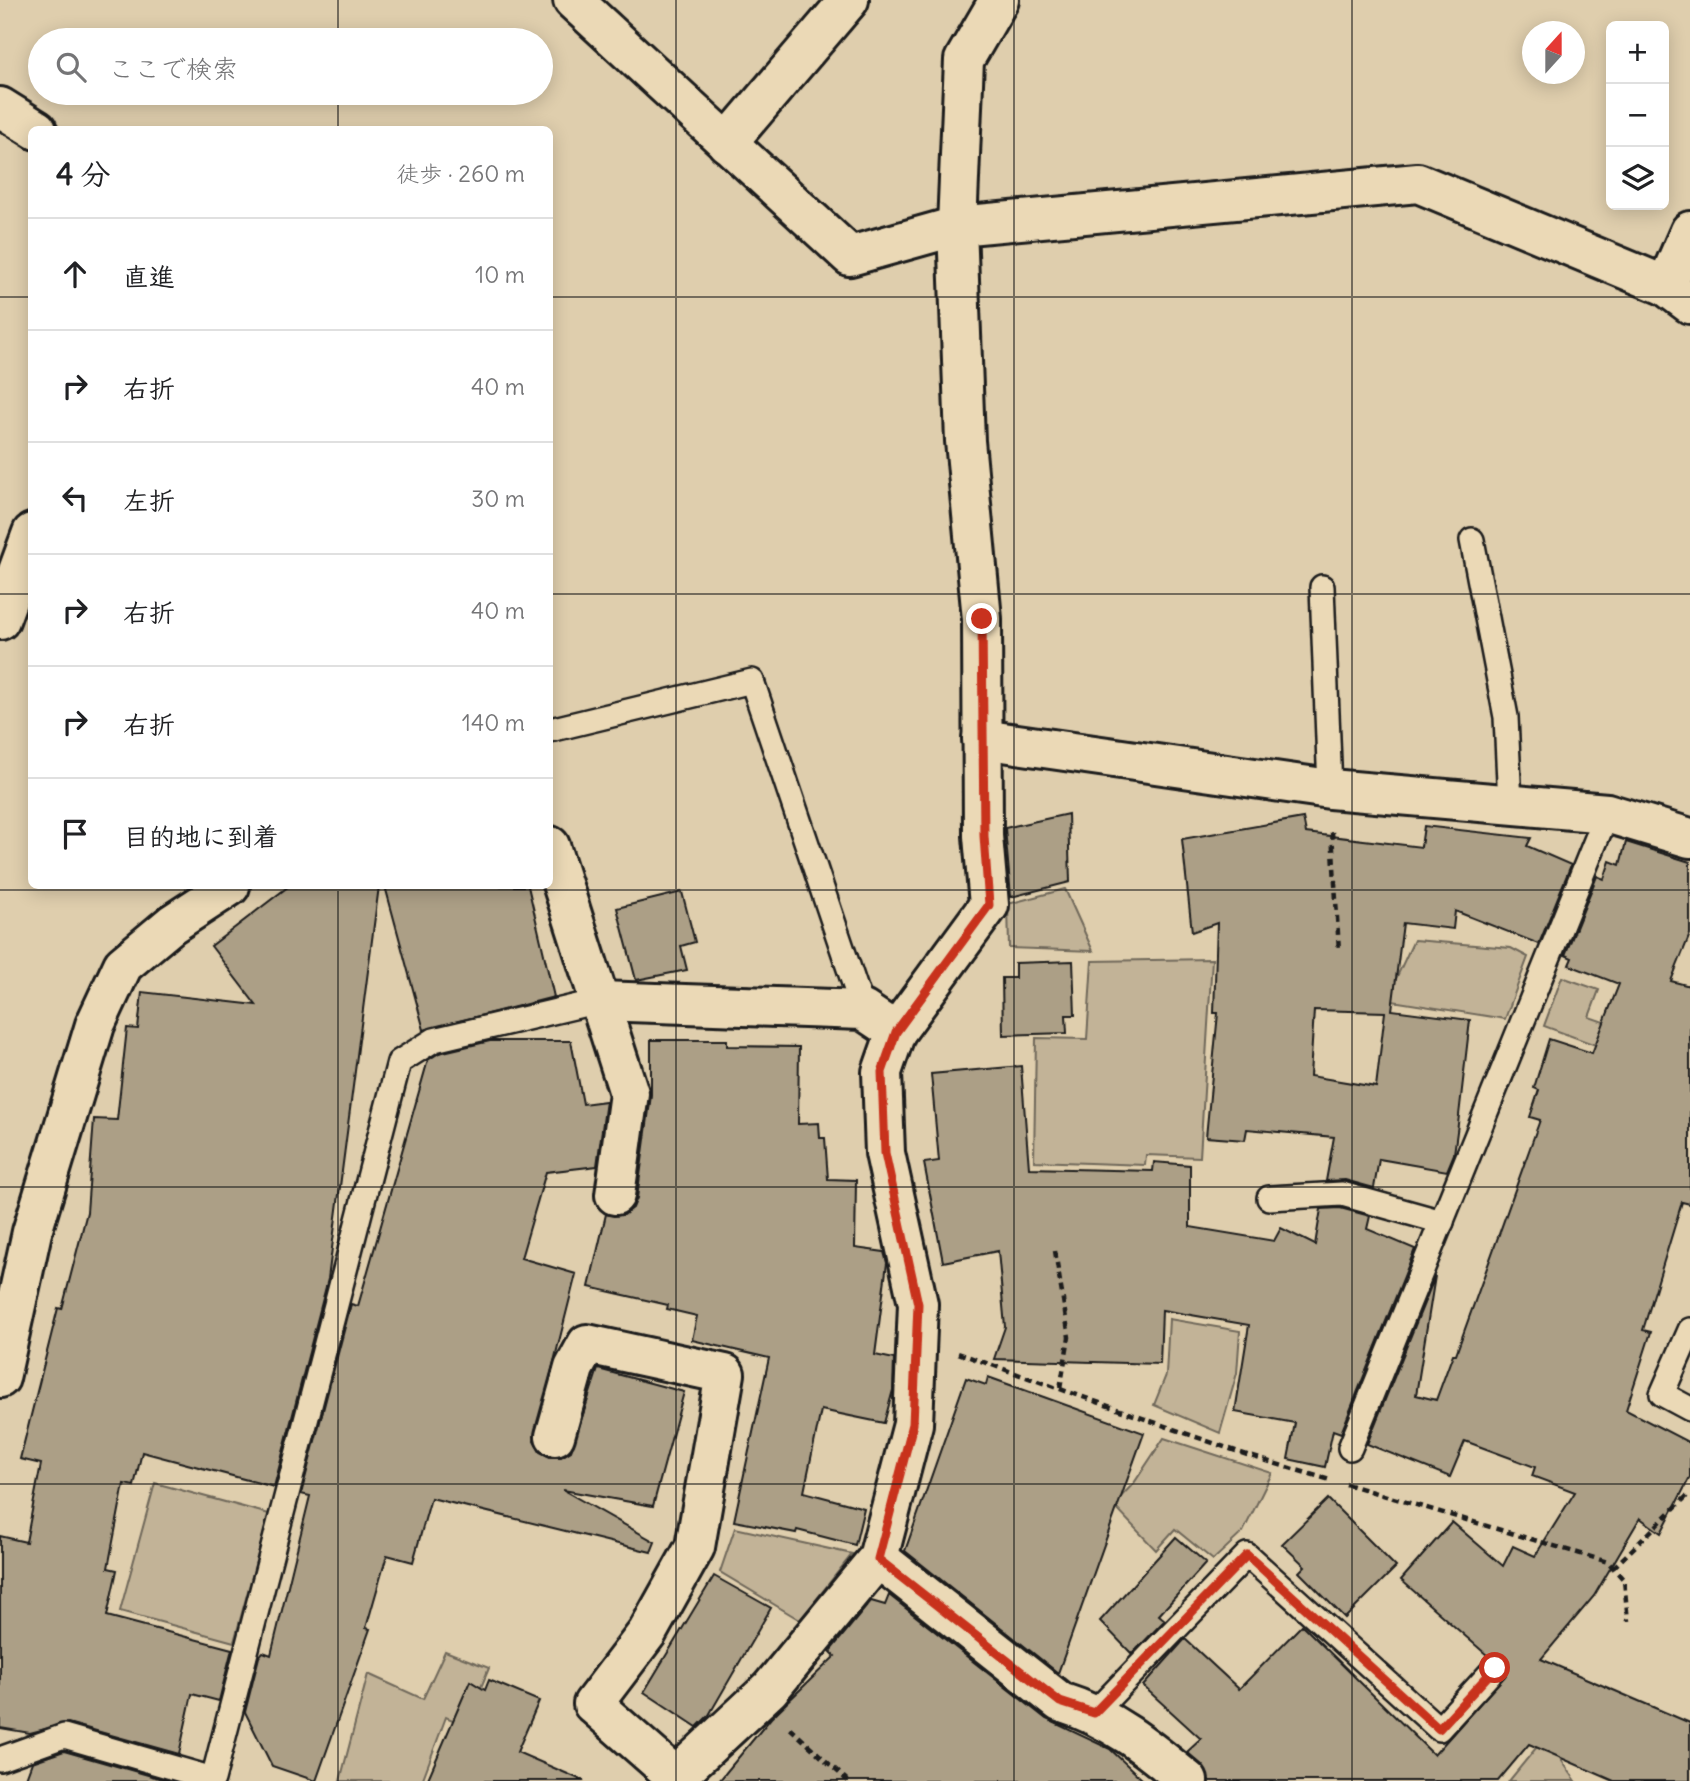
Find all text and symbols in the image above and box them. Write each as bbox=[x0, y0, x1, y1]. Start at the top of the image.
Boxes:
north arrow bbox=[1522, 21, 1585, 84]
map controls bbox=[1606, 21, 1669, 210]
button: + bbox=[1606, 21, 1669, 84]
search box bbox=[28, 28, 553, 105]
icon: search bbox=[52, 48, 90, 86]
text: ここで検索 bbox=[108, 52, 238, 85]
button: − bbox=[1606, 84, 1669, 147]
button: layers bbox=[1606, 147, 1669, 210]
text: 4 分 bbox=[56, 155, 110, 193]
text: 徒歩 · 260 m bbox=[396, 159, 525, 188]
icon: ahead bbox=[56, 255, 94, 293]
text: 直進 bbox=[123, 260, 175, 293]
text: 10 m bbox=[475, 260, 525, 289]
icon: right bbox=[56, 367, 94, 405]
text: 右折 bbox=[123, 372, 175, 405]
text: 40 m bbox=[471, 372, 525, 401]
icon: left bbox=[56, 479, 94, 517]
text: 左折 bbox=[123, 484, 175, 517]
text: 30 m bbox=[471, 484, 525, 513]
icon: right bbox=[56, 591, 94, 629]
text: 右折 bbox=[123, 596, 175, 629]
text: 40 m bbox=[471, 596, 525, 625]
route end bbox=[966, 603, 997, 634]
icon: right bbox=[56, 703, 94, 741]
text: 右折 bbox=[123, 708, 175, 741]
text: 140 m bbox=[462, 708, 525, 737]
icon: arrive bbox=[56, 815, 94, 853]
text: 目的地に到着 bbox=[123, 820, 279, 853]
route start bbox=[1479, 1652, 1510, 1683]

